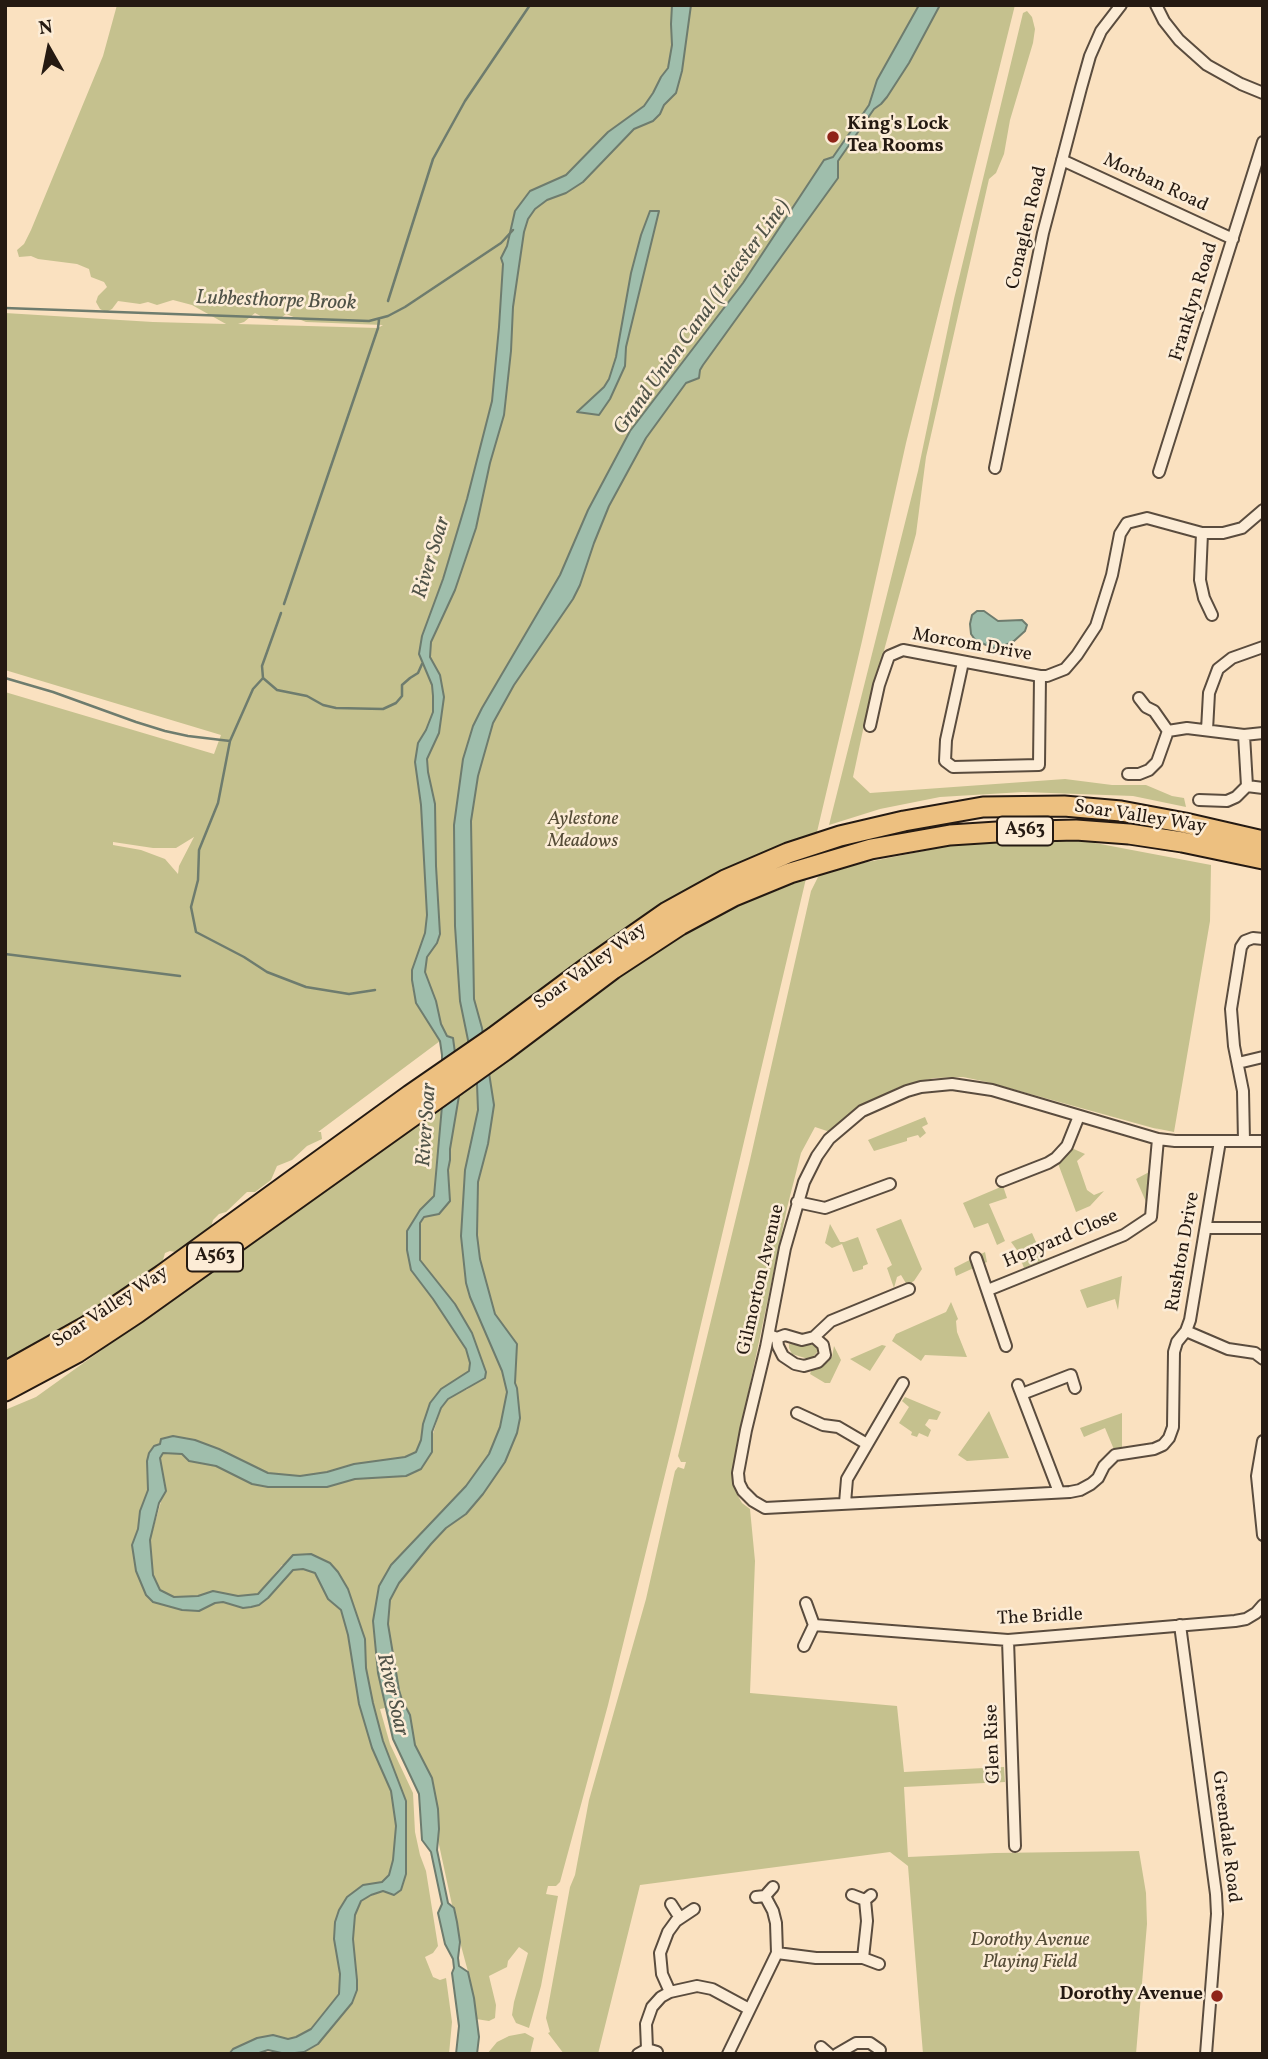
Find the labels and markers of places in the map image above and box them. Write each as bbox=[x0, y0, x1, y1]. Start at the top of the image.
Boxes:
place label: King's Lock Tea Rooms bbox=[847, 115, 949, 159]
marker: King's Lock Tea Rooms bbox=[825, 129, 841, 145]
place label: Dorothy Avenue bbox=[1059, 1985, 1203, 2007]
marker: Dorothy Avenue bbox=[1209, 1988, 1225, 2004]

